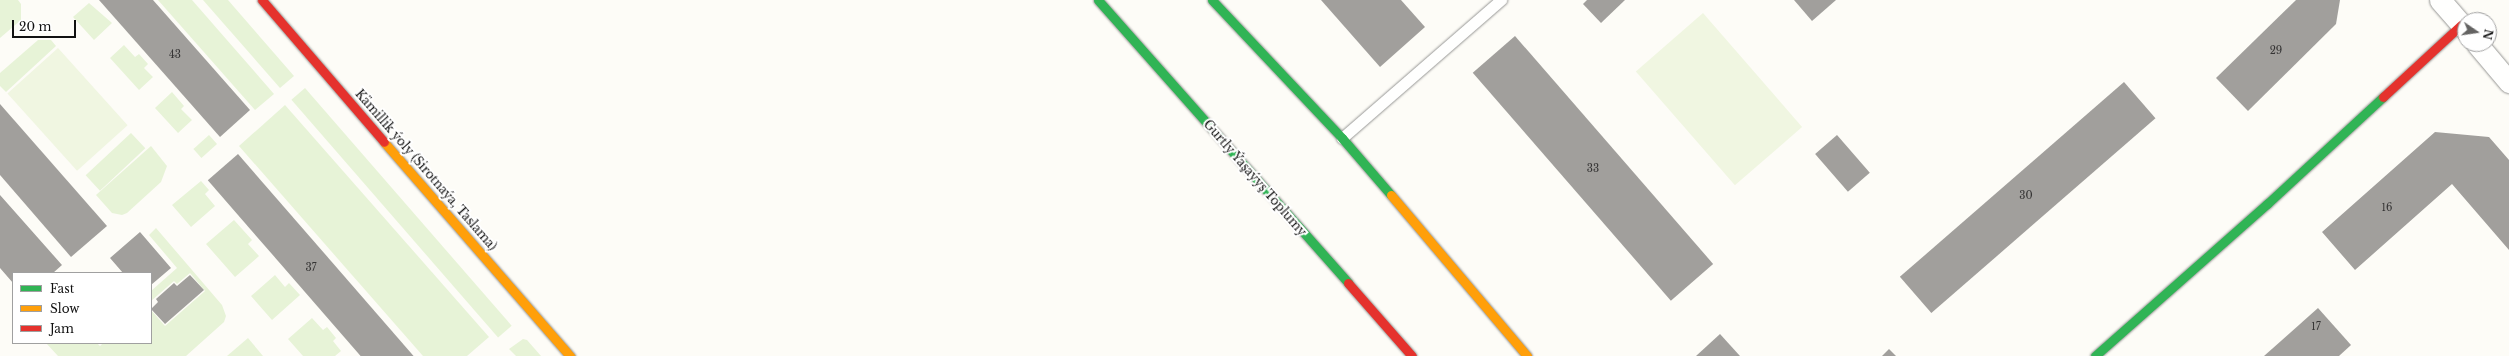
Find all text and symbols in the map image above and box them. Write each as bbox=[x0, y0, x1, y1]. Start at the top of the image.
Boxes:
scale bar bbox=[14, 12, 78, 38]
north arrow bbox=[2457, 12, 2497, 52]
text: 20 m bbox=[19, 19, 51, 34]
text: N bbox=[2480, 28, 2496, 41]
house number: 29 bbox=[2270, 45, 2282, 57]
house number: 43 bbox=[169, 49, 181, 61]
street label: Kämillik ýoly (Sirotnaýa, Taslama) bbox=[352, 86, 500, 254]
street label: Gurtly Ýaşaýyş Toplumy bbox=[1200, 117, 1310, 239]
house number: 33 bbox=[1587, 163, 1599, 175]
house number: 30 bbox=[2019, 190, 2033, 202]
house number: 16 bbox=[2382, 202, 2392, 214]
house number: 37 bbox=[305, 262, 317, 274]
legend bbox=[12, 272, 152, 344]
text: Fast bbox=[50, 281, 74, 296]
text: Slow bbox=[50, 301, 79, 316]
text: Jam bbox=[50, 321, 74, 336]
house number: 17 bbox=[2311, 321, 2321, 333]

